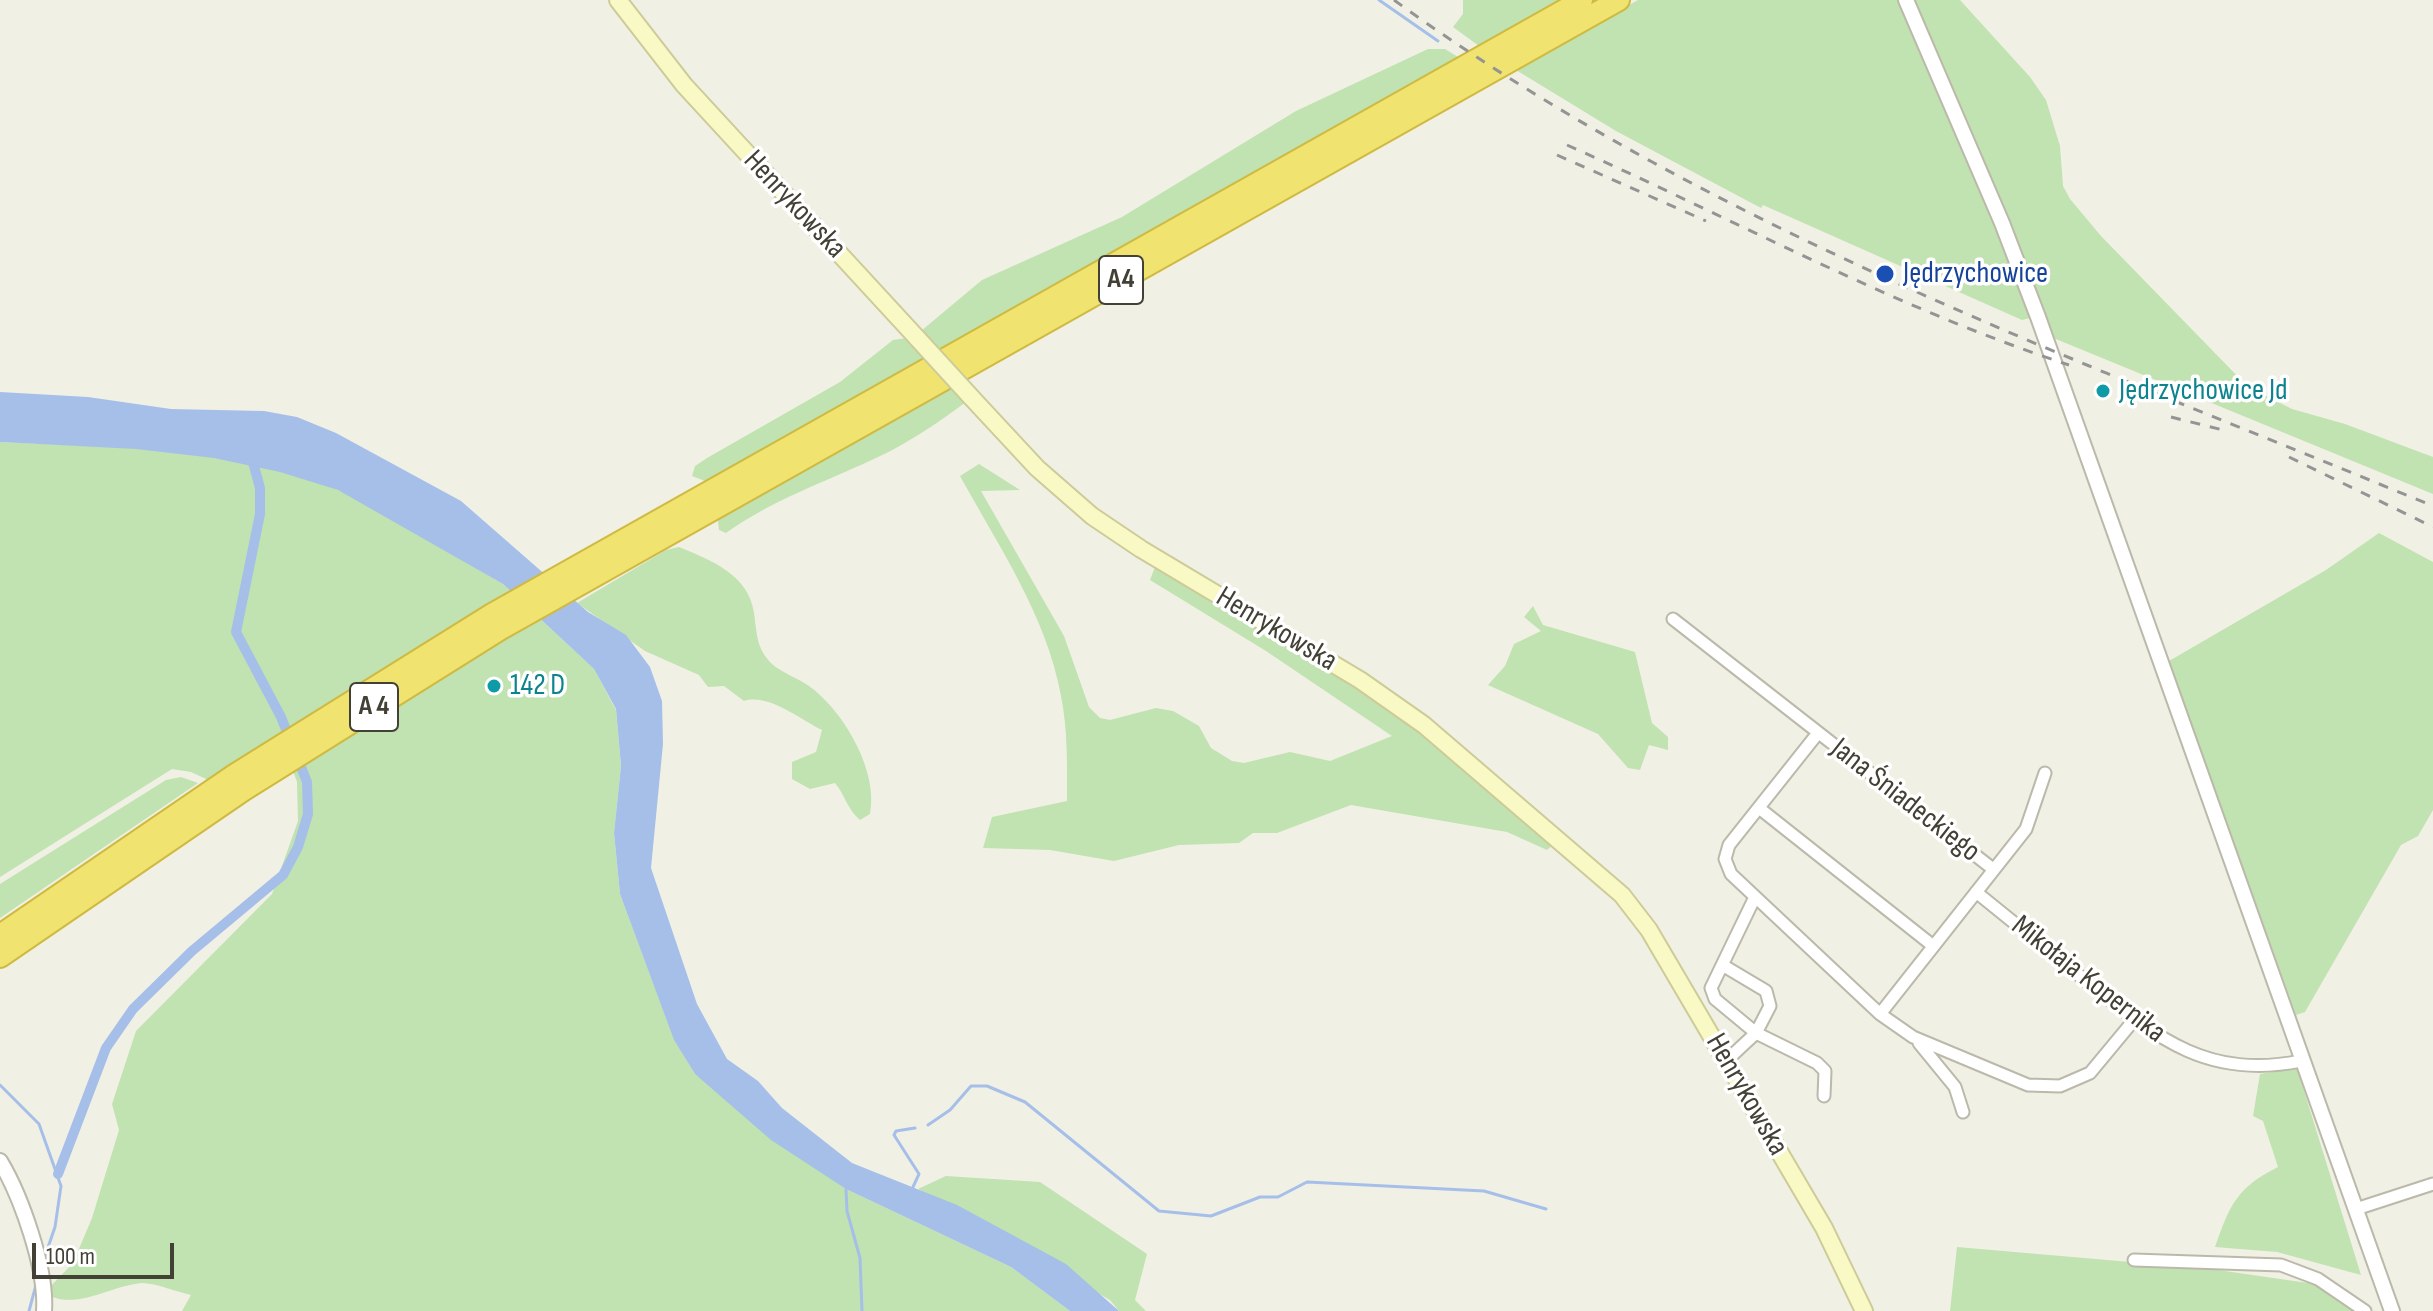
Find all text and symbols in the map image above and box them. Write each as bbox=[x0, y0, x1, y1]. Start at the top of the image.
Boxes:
street label: Henrykowska bbox=[735, 144, 853, 266]
road number: A4 bbox=[1099, 256, 1143, 304]
place label: Jędrzychowice bbox=[1903, 256, 2048, 292]
marker: Jędrzychowice bbox=[1874, 263, 1896, 285]
place label: Jędrzychowice Jd bbox=[2119, 373, 2288, 409]
marker: Jędrzychowice Jd bbox=[2094, 382, 2112, 400]
street label: Henrykowska bbox=[1209, 580, 1343, 680]
place label: 142 D bbox=[510, 668, 565, 704]
marker: 142 D bbox=[485, 677, 503, 695]
road number: A 4 bbox=[350, 683, 398, 731]
street label: Jana Śniadeckiego bbox=[1823, 732, 1987, 870]
street label: Mikołaja Kopernika bbox=[2004, 909, 2172, 1051]
street label: Henrykowska bbox=[1697, 1028, 1795, 1162]
scale bar bbox=[36, 1227, 178, 1277]
text: 100 m bbox=[46, 1242, 95, 1271]

